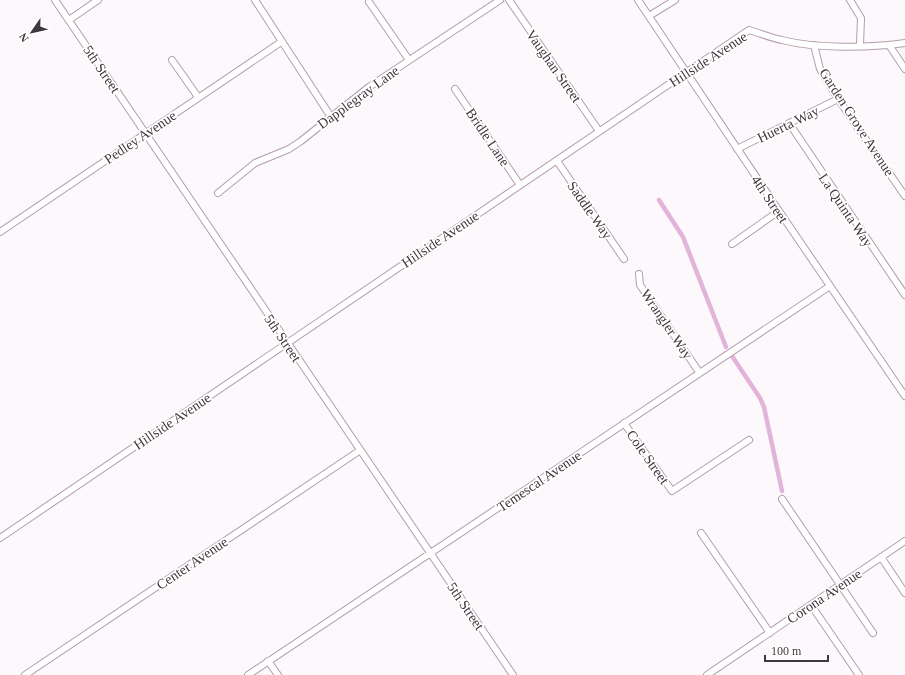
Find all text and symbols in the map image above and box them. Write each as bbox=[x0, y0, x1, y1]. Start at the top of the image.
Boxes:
north arrow bbox=[12, 12, 52, 52]
street label: Vaughan Street bbox=[523, 27, 584, 106]
street label: Hillside Avenue bbox=[667, 29, 750, 90]
text: N bbox=[16, 31, 31, 44]
street label: 5th Street bbox=[80, 43, 123, 96]
street label: Dapplegray Lane bbox=[315, 63, 402, 132]
street label: Garden Grove Avenue bbox=[816, 66, 897, 179]
street label: Huerta Way bbox=[755, 103, 821, 146]
street label: Bridle Lane bbox=[463, 106, 512, 169]
street label: Pedley Avenue bbox=[102, 108, 179, 167]
street label: La Quinta Way bbox=[816, 171, 876, 250]
street label: 4th Street bbox=[748, 173, 791, 226]
street label: Saddle Way bbox=[564, 179, 615, 242]
street label: Hillside Avenue bbox=[399, 208, 482, 271]
street label: Wrangler Way bbox=[638, 287, 695, 362]
street label: 5th Street bbox=[261, 312, 304, 365]
street label: Hillside Avenue bbox=[131, 390, 214, 453]
street label: Cole Street bbox=[623, 427, 672, 487]
street label: Temescal Avenue bbox=[495, 448, 584, 515]
street label: Center Avenue bbox=[154, 534, 231, 593]
street label: Corona Avenue bbox=[784, 566, 864, 627]
street label: 5th Street bbox=[444, 580, 487, 633]
scale bar bbox=[765, 637, 828, 663]
text: 100 m bbox=[771, 644, 802, 658]

